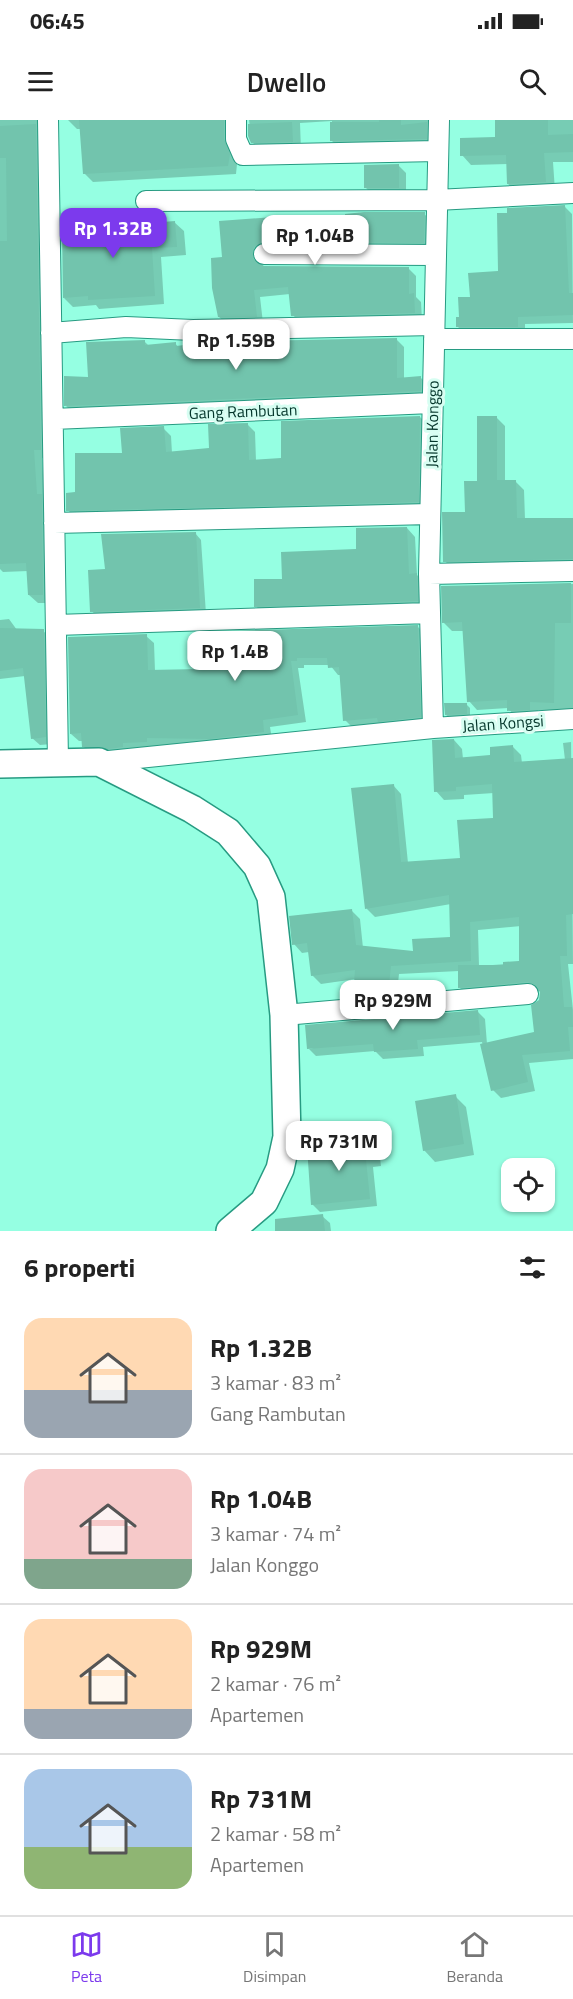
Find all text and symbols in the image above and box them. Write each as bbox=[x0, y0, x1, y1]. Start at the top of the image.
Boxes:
text: 06:45 bbox=[30, 4, 85, 38]
text: Dwello bbox=[247, 61, 326, 102]
icon: menu bbox=[24, 65, 57, 98]
icon: search bbox=[516, 65, 549, 98]
pin: Rp 1.32B bbox=[51, 208, 175, 259]
text: Rp 1.32B bbox=[74, 212, 152, 243]
pin: Rp 1.04B bbox=[253, 215, 377, 266]
text: Rp 1.04B bbox=[276, 219, 354, 250]
pin: Rp 1.59B bbox=[174, 320, 298, 371]
text: Rp 1.59B bbox=[197, 324, 275, 355]
street label: Jalan Konggo bbox=[419, 380, 445, 468]
street label: Gang Rambutan bbox=[188, 397, 298, 425]
pin: Rp 1.4B bbox=[180, 631, 290, 682]
text: Rp 1.4B bbox=[201, 635, 269, 666]
street label: Jalan Kongsi bbox=[461, 708, 545, 738]
pin: Rp 929M bbox=[338, 980, 448, 1031]
text: Rp 929M bbox=[354, 984, 432, 1015]
pin: Rp 731M bbox=[284, 1121, 394, 1172]
text: Rp 731M bbox=[300, 1125, 378, 1156]
map controls bbox=[501, 1158, 555, 1212]
button: locate bbox=[501, 1158, 555, 1212]
text: 6 properti bbox=[24, 1248, 135, 1287]
icon: filters bbox=[516, 1251, 549, 1284]
text: Rp 1.32B bbox=[210, 1328, 312, 1367]
icon: home bbox=[72, 1342, 144, 1414]
text: 3 kamar · 83 m² bbox=[210, 1367, 341, 1398]
text: Gang Rambutan bbox=[210, 1398, 346, 1429]
text: Rp 1.04B bbox=[210, 1479, 312, 1518]
icon: home bbox=[72, 1493, 144, 1565]
text: 3 kamar · 74 m² bbox=[210, 1518, 341, 1549]
text: Jalan Konggo bbox=[210, 1549, 319, 1580]
text: Rp 929M bbox=[210, 1629, 312, 1668]
icon: home bbox=[72, 1643, 144, 1715]
text: 2 kamar · 76 m² bbox=[210, 1668, 341, 1699]
text: Apartemen bbox=[210, 1699, 304, 1730]
text: Rp 731M bbox=[210, 1779, 312, 1818]
icon: home bbox=[72, 1793, 144, 1865]
text: 2 kamar · 58 m² bbox=[210, 1818, 341, 1849]
text: Apartemen bbox=[210, 1849, 304, 1880]
tab: Peta bbox=[70, 1928, 103, 1988]
tab: Disimpan bbox=[243, 1928, 306, 1988]
tab: Beranda bbox=[446, 1928, 503, 1988]

